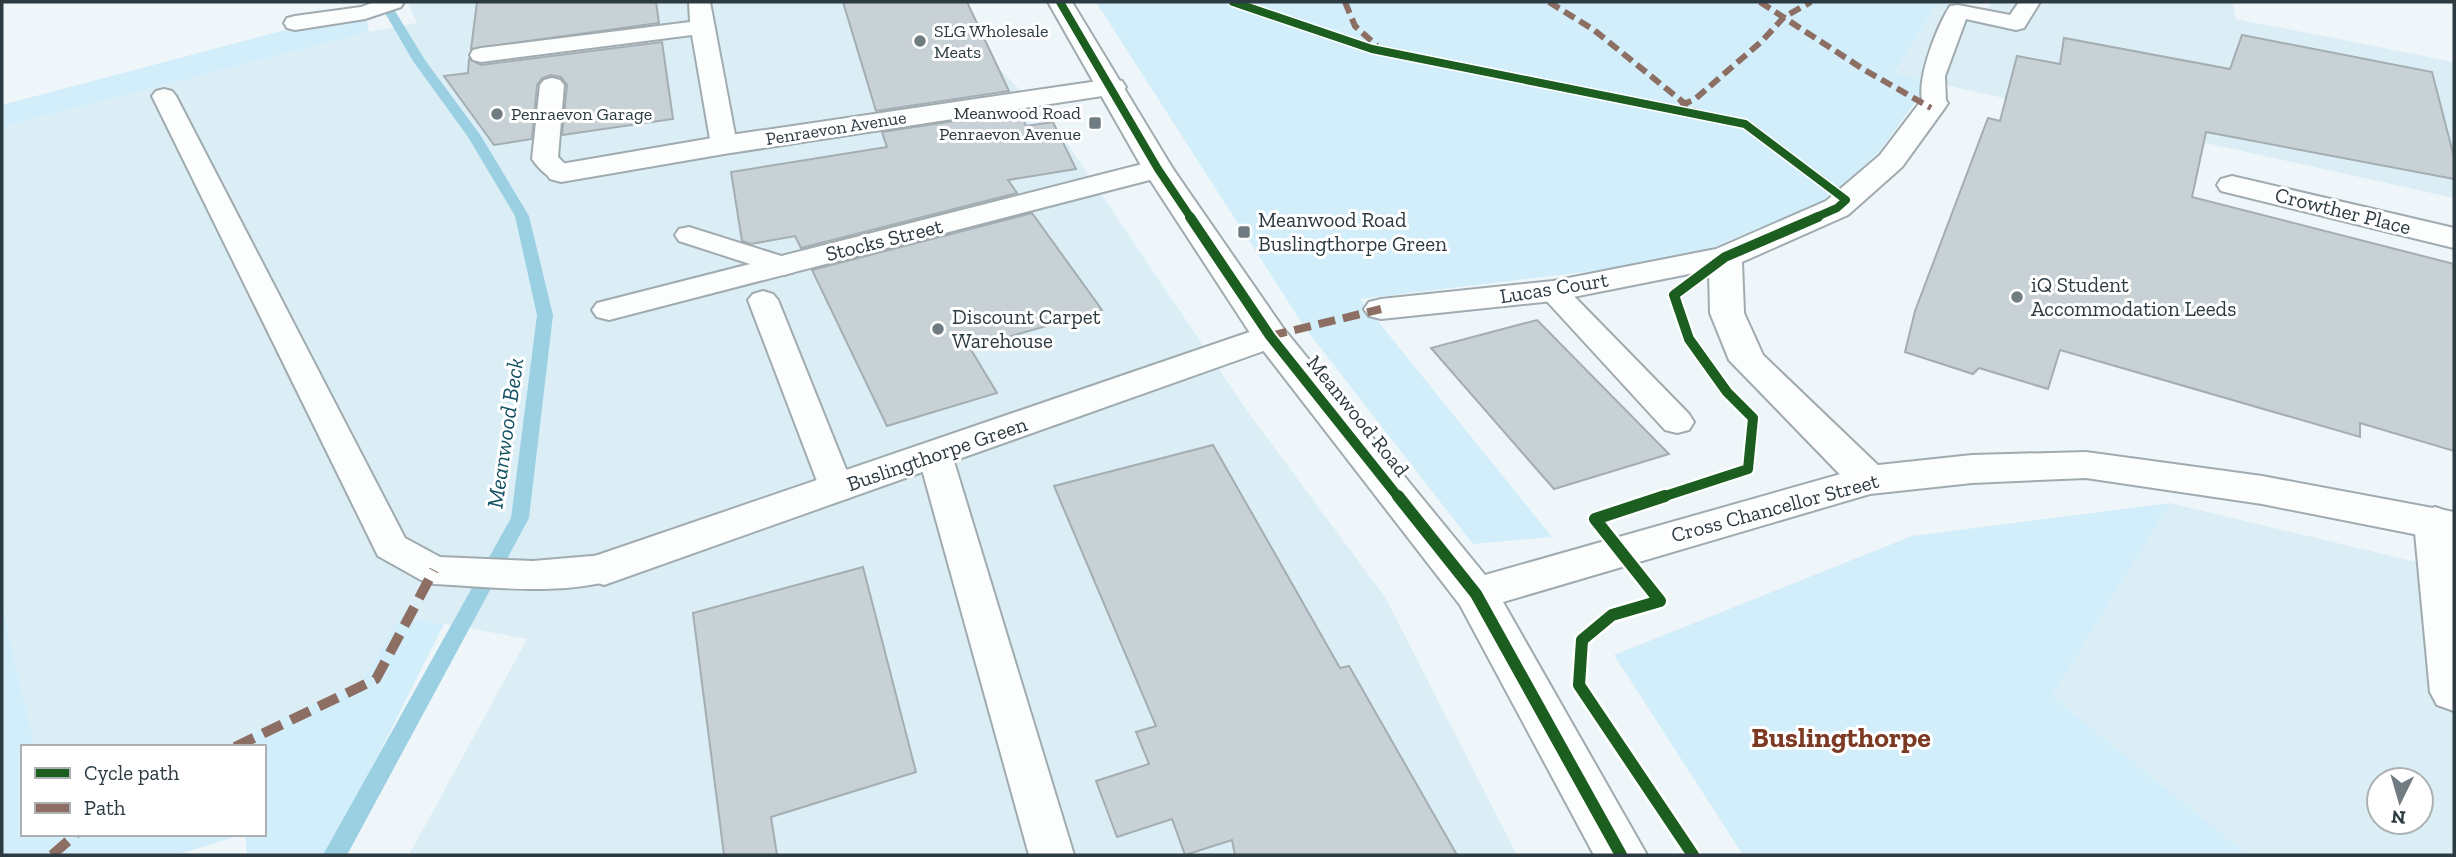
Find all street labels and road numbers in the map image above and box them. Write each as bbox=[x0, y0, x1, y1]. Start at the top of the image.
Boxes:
street label: Penraevon Avenue bbox=[764, 106, 908, 150]
street label: Crowther Place bbox=[2273, 182, 2414, 239]
street label: Stocks Street bbox=[823, 213, 945, 266]
street label: Lucas Court bbox=[1498, 267, 1610, 308]
street label: Meanwood Road bbox=[1302, 350, 1415, 482]
street label: Buslingthorpe Green bbox=[843, 411, 1030, 496]
street label: Cross Chancellor Street bbox=[1668, 468, 1882, 547]

